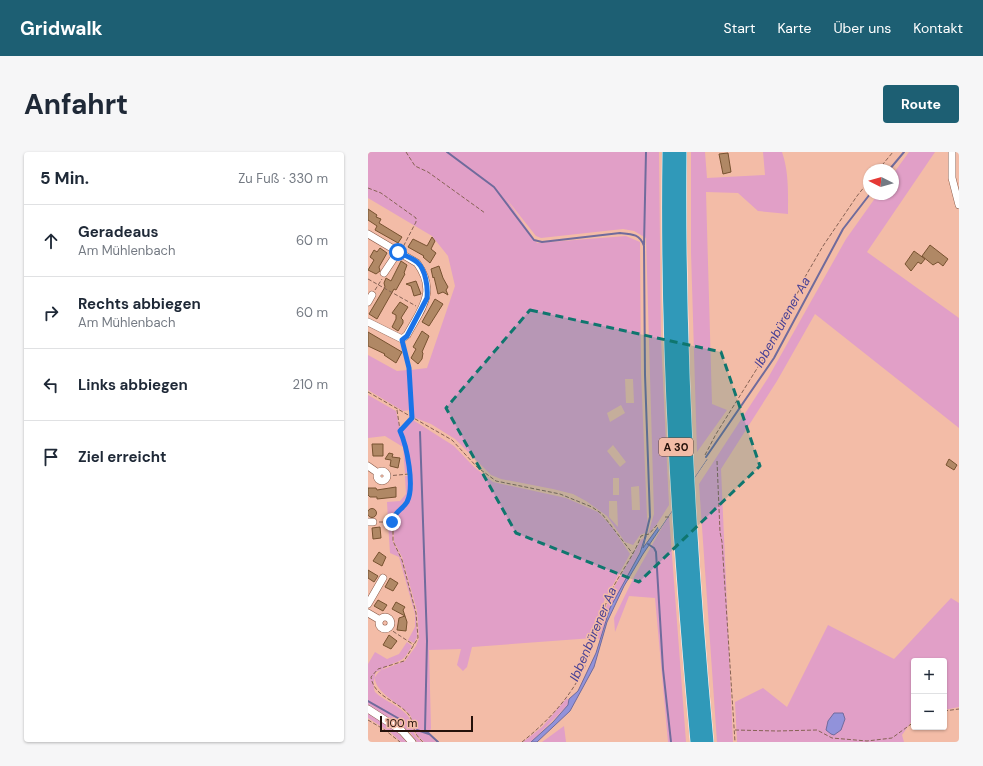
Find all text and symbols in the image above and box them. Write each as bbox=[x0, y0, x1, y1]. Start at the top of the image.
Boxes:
text: Gridwalk bbox=[20, 16, 102, 41]
text: Start bbox=[724, 19, 755, 37]
text: Karte bbox=[777, 19, 811, 37]
text: Über uns bbox=[833, 19, 891, 37]
text: Kontakt bbox=[913, 19, 963, 37]
button: Route bbox=[883, 85, 959, 123]
text: Anfahrt bbox=[24, 86, 128, 123]
north arrow bbox=[863, 164, 899, 200]
text: 5 Min. bbox=[40, 167, 89, 189]
text: Zu Fuß · 330 m bbox=[238, 170, 328, 187]
text: Geradeaus bbox=[78, 222, 159, 242]
icon: ahead bbox=[40, 230, 62, 252]
text: 60 m bbox=[296, 232, 328, 249]
text: Am Mühlenbach bbox=[78, 242, 175, 259]
route start bbox=[389, 243, 407, 261]
water label: Ibbenbürener Aa bbox=[750, 274, 814, 370]
text: Rechts abbiegen bbox=[78, 294, 201, 314]
icon: right bbox=[40, 302, 62, 324]
text: 60 m bbox=[296, 304, 328, 321]
text: Am Mühlenbach bbox=[78, 314, 175, 331]
icon: left bbox=[40, 374, 62, 396]
text: Links abbiegen bbox=[78, 375, 188, 395]
text: 210 m bbox=[293, 376, 328, 393]
road number: A 30 bbox=[659, 438, 693, 456]
icon: arrive bbox=[40, 446, 62, 468]
text: Ziel erreicht bbox=[78, 447, 167, 467]
route end bbox=[383, 513, 401, 531]
water label: Ibbenbürener Aa bbox=[565, 584, 621, 684]
map controls bbox=[911, 658, 947, 730]
button: + bbox=[911, 658, 947, 694]
button: − bbox=[911, 694, 947, 730]
scale bar bbox=[380, 714, 473, 733]
text: 100 m bbox=[386, 716, 417, 730]

